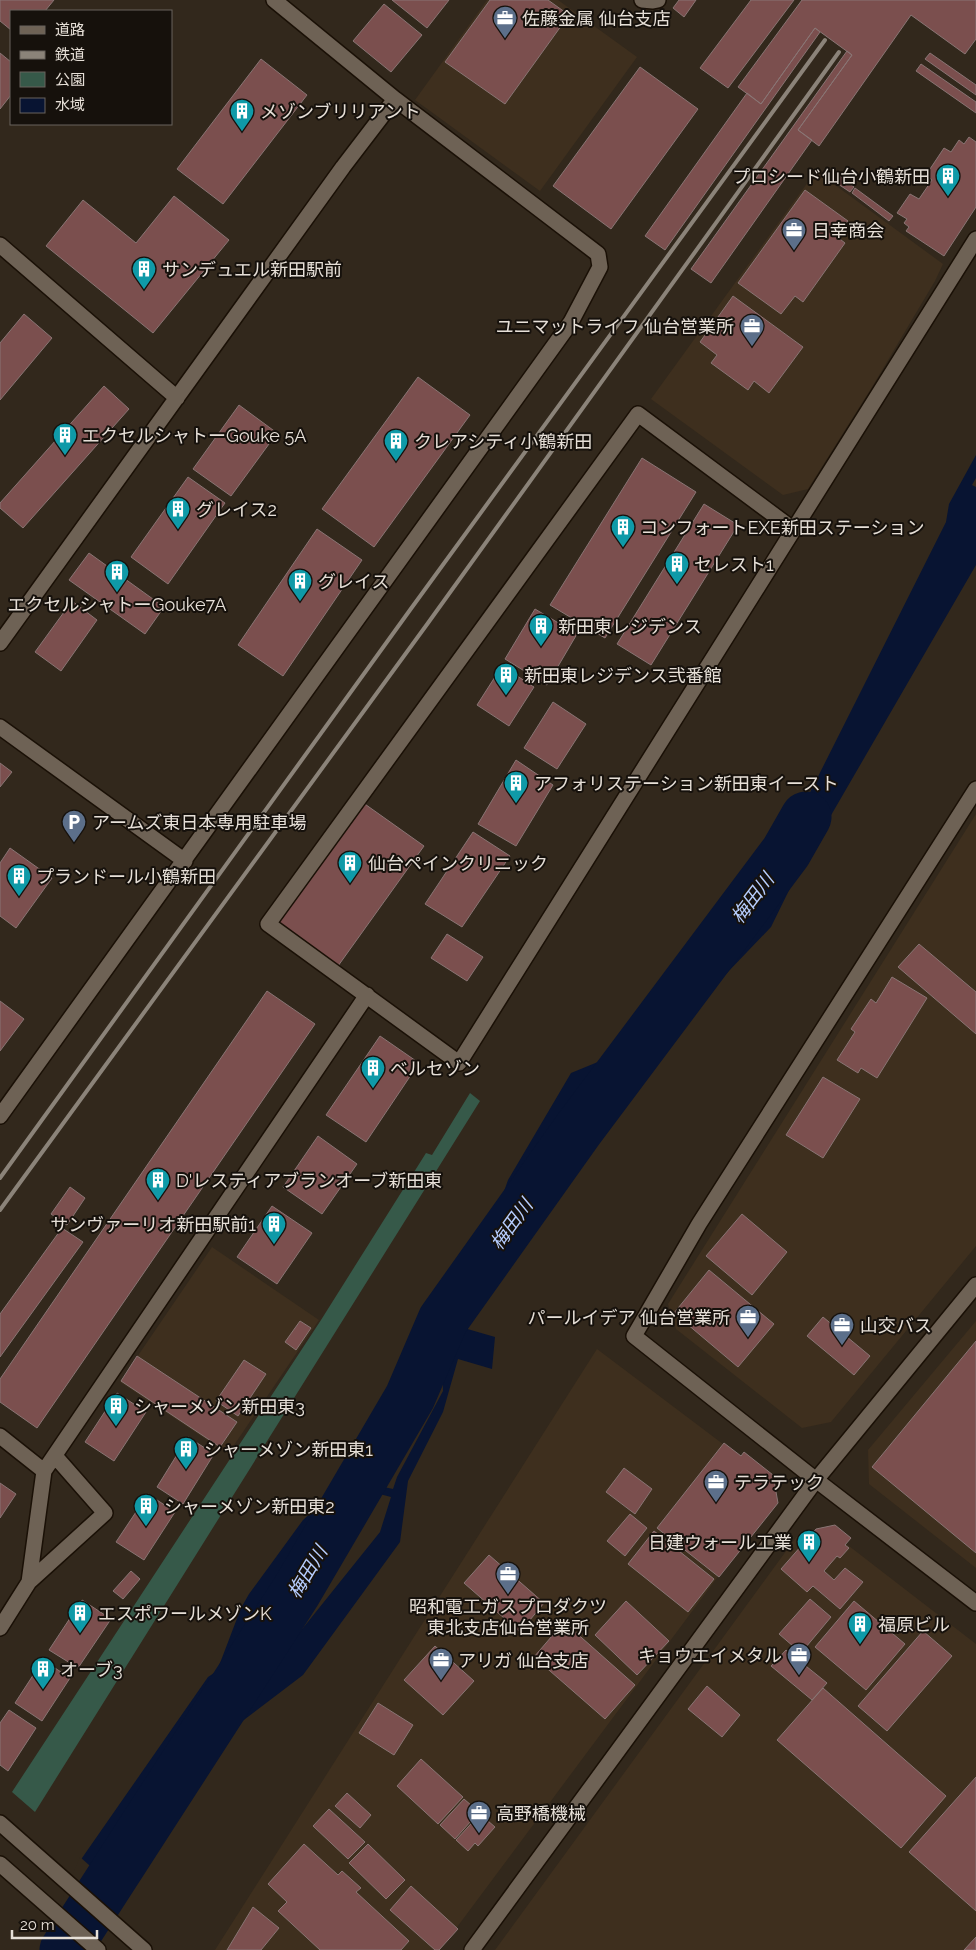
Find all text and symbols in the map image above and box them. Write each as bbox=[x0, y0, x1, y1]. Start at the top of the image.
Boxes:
office icon: 佐藤金属 仙台支店 bbox=[492, 5, 518, 39]
place label: 佐藤金属 仙台支店 bbox=[522, 8, 671, 29]
legend bbox=[10, 10, 172, 125]
text: 道路 bbox=[55, 21, 85, 39]
text: 鉄道 bbox=[55, 46, 85, 64]
text: 公園 bbox=[55, 71, 85, 89]
text: 水域 bbox=[55, 96, 85, 114]
building icon: メゾンブリリアント bbox=[229, 98, 255, 132]
place label: メゾンブリリアント bbox=[260, 101, 421, 122]
building icon: プロシード仙台小鶴新田 bbox=[935, 163, 961, 197]
place label: プロシード仙台小鶴新田 bbox=[732, 166, 930, 187]
office icon: 日幸商会 bbox=[781, 217, 807, 251]
place label: 日幸商会 bbox=[812, 220, 884, 241]
building icon: サンデュエル新田駅前 bbox=[131, 256, 157, 290]
place label: サンデュエル新田駅前 bbox=[162, 259, 342, 280]
office icon: ユニマットライフ 仙台営業所 bbox=[739, 313, 765, 347]
place label: ユニマットライフ 仙台営業所 bbox=[495, 316, 734, 337]
building icon: エクセルシャトーGouke 5A bbox=[52, 422, 78, 456]
place label: エクセルシャトーGouke 5A bbox=[82, 425, 306, 446]
building icon: クレアシティ小鶴新田 bbox=[383, 428, 409, 462]
place label: クレアシティ小鶴新田 bbox=[414, 431, 592, 452]
building icon: グレイス2 bbox=[165, 496, 191, 530]
place label: グレイス2 bbox=[196, 499, 277, 520]
building icon: コンフォートEXE新田ステーション bbox=[610, 514, 636, 548]
place label: コンフォートEXE新田ステーション bbox=[640, 517, 924, 538]
building icon: セレスト1 bbox=[664, 551, 690, 585]
place label: セレスト1 bbox=[694, 554, 774, 575]
building icon: エクセルシャトーGouke7A bbox=[104, 559, 130, 593]
building icon: グレイス bbox=[287, 568, 313, 602]
place label: グレイス bbox=[318, 571, 389, 592]
place label: エクセルシャトーGouke7A bbox=[8, 594, 226, 615]
building icon: 新田東レジデンス bbox=[528, 613, 554, 647]
place label: 新田東レジデンス bbox=[558, 616, 702, 637]
building icon: 新田東レジデンス弐番館 bbox=[493, 662, 519, 696]
place label: 新田東レジデンス弐番館 bbox=[524, 665, 722, 686]
building icon: アフォリステーション新田東イースト bbox=[503, 770, 529, 804]
place label: アフォリステーション新田東イースト bbox=[534, 773, 839, 794]
parking icon: アームズ東日本専用駐車場 bbox=[61, 809, 87, 843]
place label: アームズ東日本専用駐車場 bbox=[92, 812, 306, 833]
building icon: 仙台ペインクリニック bbox=[337, 850, 363, 884]
place label: 仙台ペインクリニック bbox=[368, 853, 548, 874]
building icon: プランドール小鶴新田 bbox=[6, 863, 32, 897]
place label: プランドール小鶴新田 bbox=[36, 866, 216, 887]
water label: 梅田川 bbox=[726, 867, 779, 927]
building icon: ベルセゾン bbox=[360, 1055, 386, 1089]
place label: ベルセゾン bbox=[390, 1058, 480, 1079]
building icon: D'レスティアブランオーブ新田東 bbox=[145, 1167, 171, 1201]
place label: D'レスティアブランオーブ新田東 bbox=[176, 1170, 442, 1191]
water label: 梅田川 bbox=[485, 1193, 538, 1254]
building icon: サンヴァーリオ新田駅前1 bbox=[261, 1211, 287, 1245]
place label: サンヴァーリオ新田駅前1 bbox=[50, 1214, 256, 1235]
office icon: パールイデア 仙台営業所 bbox=[735, 1304, 761, 1338]
place label: パールイデア 仙台営業所 bbox=[527, 1307, 730, 1328]
office icon: 山交バス bbox=[829, 1312, 855, 1346]
place label: 山交バス bbox=[860, 1315, 932, 1336]
building icon: シャーメゾン新田東3 bbox=[103, 1393, 129, 1427]
place label: シャーメゾン新田東3 bbox=[134, 1396, 305, 1417]
building icon: シャーメゾン新田東1 bbox=[173, 1436, 199, 1470]
place label: シャーメゾン新田東1 bbox=[204, 1439, 373, 1460]
office icon: テラテック bbox=[703, 1469, 729, 1503]
place label: テラテック bbox=[734, 1472, 824, 1493]
building icon: シャーメゾン新田東2 bbox=[133, 1493, 159, 1527]
place label: シャーメゾン新田東2 bbox=[164, 1496, 335, 1517]
building icon: 日建ウォール工業 bbox=[796, 1529, 822, 1563]
place label: 日建ウォール工業 bbox=[648, 1532, 792, 1553]
water label: 梅田川 bbox=[283, 1540, 332, 1602]
office icon: 昭和電工ガスプロダクツ 東北支店仙台営業所 bbox=[495, 1561, 521, 1595]
place label: 昭和電工ガスプロダクツ 東北支店仙台営業所 bbox=[409, 1596, 607, 1638]
building icon: エスポワールメゾンK bbox=[67, 1600, 93, 1634]
place label: エスポワールメゾンK bbox=[98, 1603, 272, 1624]
building icon: 福原ビル bbox=[847, 1611, 873, 1645]
place label: 福原ビル bbox=[878, 1614, 950, 1635]
office icon: キョウエイメタル bbox=[786, 1642, 812, 1676]
place label: キョウエイメタル bbox=[638, 1645, 782, 1666]
office icon: アリガ 仙台支店 bbox=[428, 1647, 454, 1681]
place label: アリガ 仙台支店 bbox=[458, 1650, 589, 1671]
building icon: オーブ3 bbox=[30, 1656, 56, 1690]
place label: オーブ3 bbox=[60, 1659, 123, 1680]
office icon: 高野橋機械 bbox=[466, 1800, 492, 1834]
place label: 高野橋機械 bbox=[496, 1803, 586, 1824]
scale bar bbox=[12, 1908, 98, 1940]
text: 20 m bbox=[20, 1916, 55, 1934]

